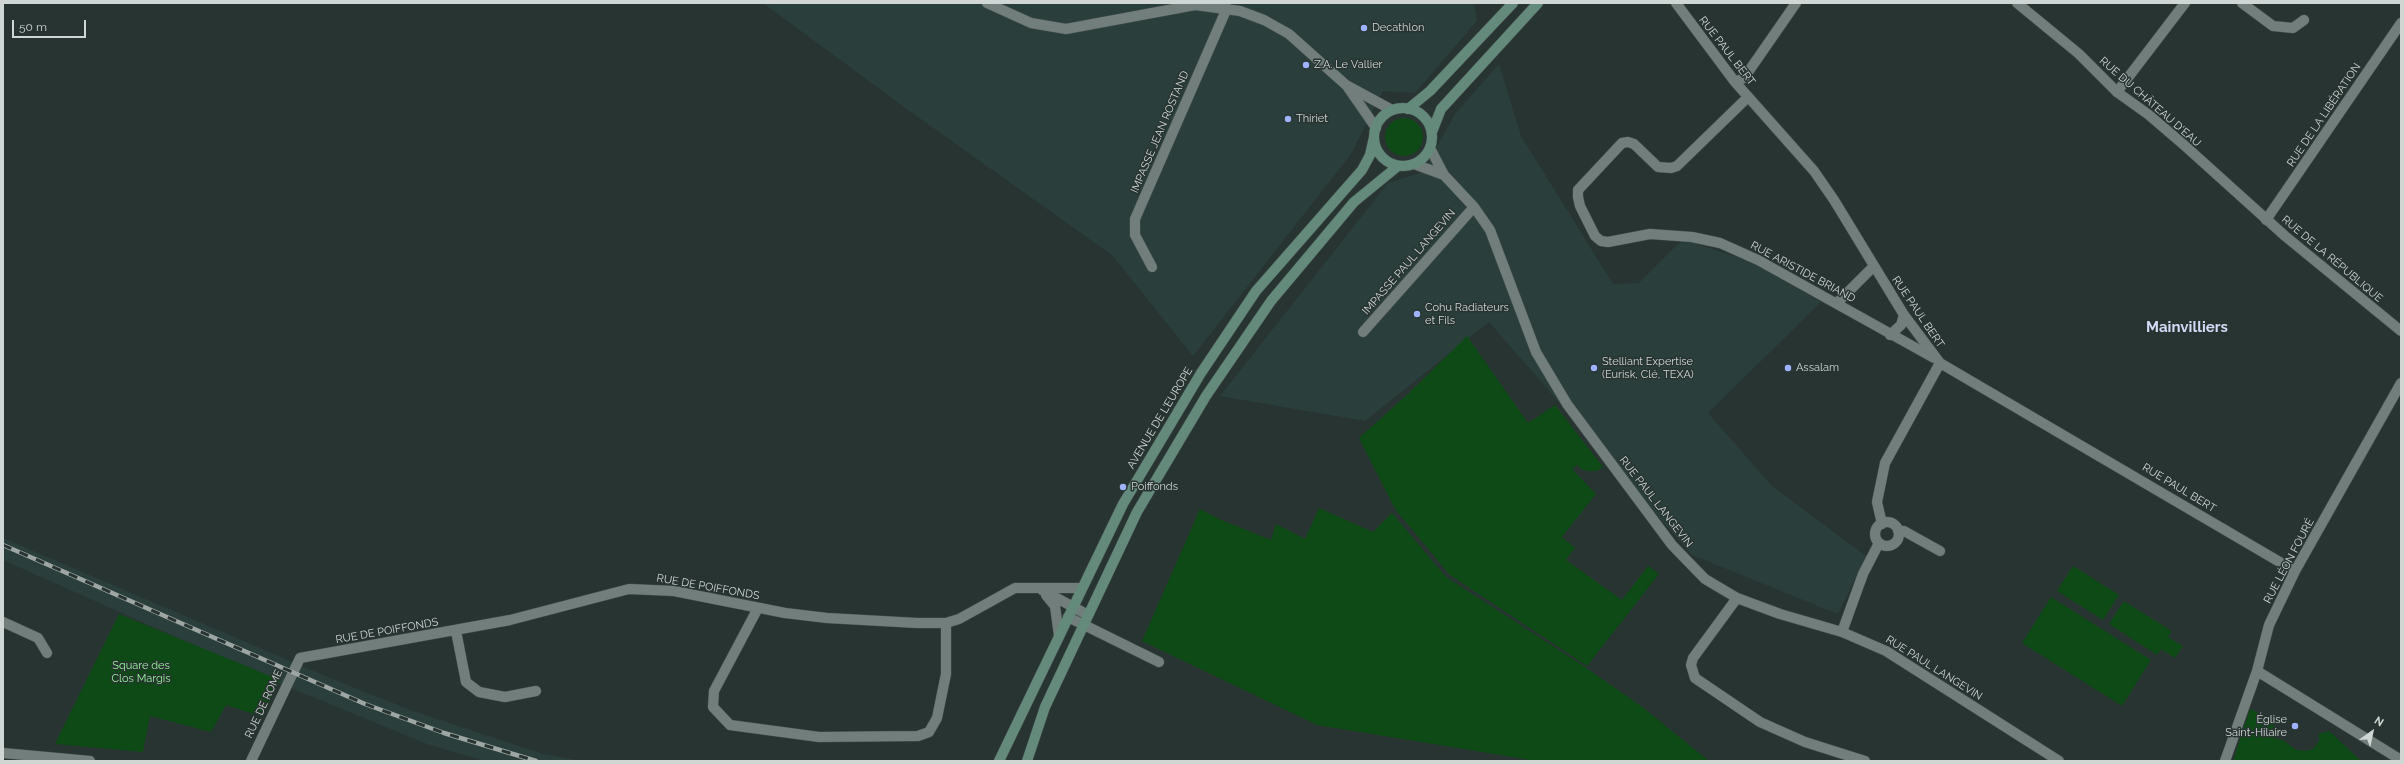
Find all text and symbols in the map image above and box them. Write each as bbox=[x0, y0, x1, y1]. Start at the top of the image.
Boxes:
scale bar bbox=[14, 12, 88, 38]
street label: RUE PAUL BERT bbox=[1696, 14, 1758, 88]
text: 50 m bbox=[19, 20, 47, 34]
place label: Decathlon bbox=[1372, 21, 1424, 35]
marker: Decathlon bbox=[1359, 23, 1369, 33]
street label: RUE DU CHÂTEAU D'EAU bbox=[2097, 54, 2203, 150]
place label: Z.A. Le Vallier bbox=[1314, 58, 1382, 72]
marker: Z.A. Le Vallier bbox=[1301, 60, 1311, 70]
street label: RUE DE LA LIBÉRATION bbox=[2284, 61, 2364, 169]
street label: IMPASSE JEAN ROSTAND bbox=[1128, 69, 1192, 195]
place label: Thiriet bbox=[1296, 112, 1328, 126]
marker: Thiriet bbox=[1283, 114, 1293, 124]
street label: IMPASSE PAUL LANGEVIN bbox=[1360, 207, 1458, 317]
street label: RUE DE LA RÉPUBLIQUE bbox=[2279, 213, 2385, 305]
street label: RUE ARISTIDE BRIAND bbox=[1748, 239, 1858, 305]
street label: RUE PAUL BERT bbox=[1889, 274, 1947, 350]
place label: Cohu Radiateurs et Fils bbox=[1425, 301, 1509, 327]
marker: Cohu Radiateurs et Fils bbox=[1412, 309, 1422, 319]
district label: Mainvilliers bbox=[2146, 318, 2228, 336]
place label: Stelliant Expertise (Eurisk, Clé, TEXA) bbox=[1602, 355, 1694, 381]
place label: Assalam bbox=[1796, 361, 1839, 375]
marker: Stelliant Expertise (Eurisk, Clé, TEXA) bbox=[1589, 363, 1599, 373]
marker: Assalam bbox=[1783, 363, 1793, 373]
street label: AVENUE DE L'EUROPE bbox=[1124, 365, 1196, 471]
street label: RUE PAUL LANGEVIN bbox=[1616, 454, 1696, 550]
street label: RUE PAUL BERT bbox=[2140, 461, 2218, 515]
place label: Poiffonds bbox=[1131, 480, 1178, 494]
marker: Poiffonds bbox=[1118, 482, 1128, 492]
street label: RUE LÉON FOURÉ bbox=[2261, 516, 2317, 606]
street label: RUE DE POIFFONDS bbox=[656, 571, 760, 603]
street label: RUE DE POIFFONDS bbox=[335, 615, 439, 647]
street label: RUE PAUL LANGEVIN bbox=[1883, 633, 1985, 703]
park label: Square des Clos Margis bbox=[111, 659, 171, 685]
street label: RUE DE ROME bbox=[242, 668, 286, 740]
north arrow bbox=[2352, 712, 2392, 752]
place label: Église Saint-Hilaire bbox=[2225, 713, 2287, 739]
text: N bbox=[2372, 714, 2386, 729]
marker: Église Saint-Hilaire bbox=[2290, 721, 2300, 731]

